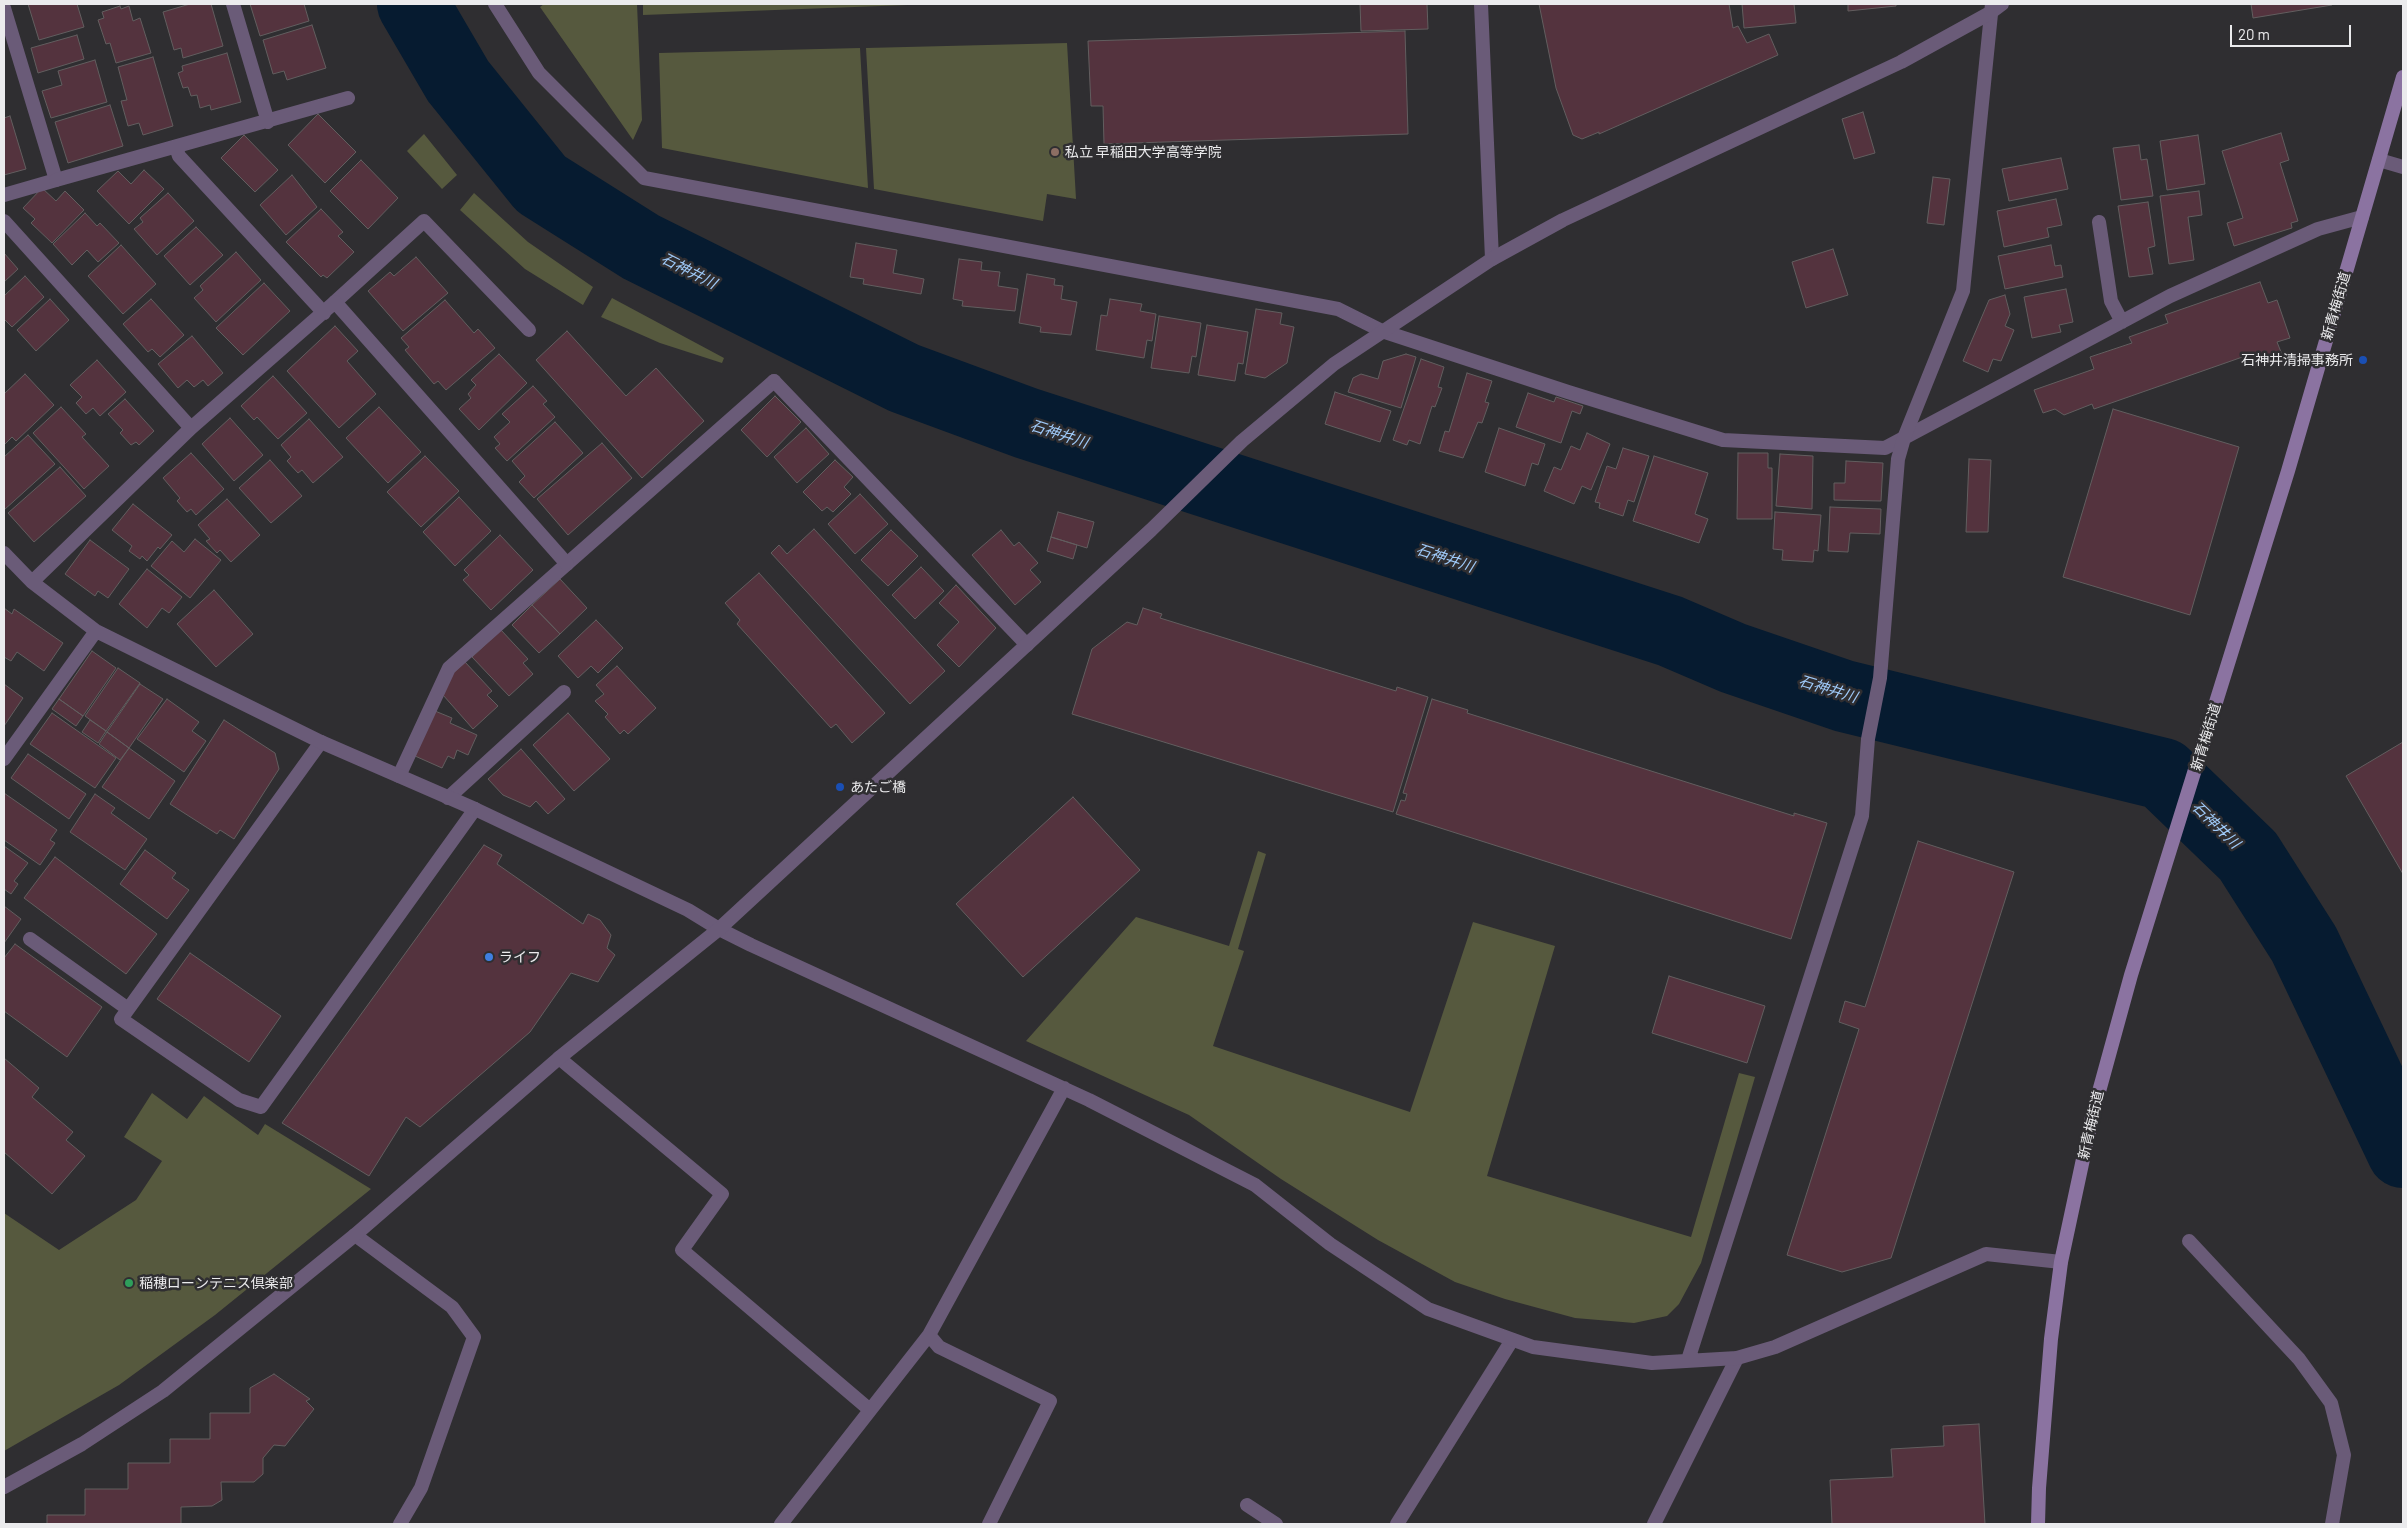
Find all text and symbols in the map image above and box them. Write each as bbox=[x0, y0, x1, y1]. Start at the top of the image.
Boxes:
scale bar bbox=[2232, 15, 2353, 47]
text: 20 m bbox=[2238, 25, 2270, 43]
place label: 私立 早稲田大学高等学院 bbox=[1065, 144, 1222, 160]
marker: 私立 早稲田大学高等学院 bbox=[1049, 146, 1061, 158]
water label: 石神井川 bbox=[658, 249, 720, 293]
street label: 新青梅街道 bbox=[2318, 270, 2354, 342]
place label: 石神井清掃事務所 bbox=[2241, 352, 2353, 368]
marker: 石神井清掃事務所 bbox=[2357, 354, 2369, 366]
water label: 石神井川 bbox=[1028, 416, 1090, 452]
water label: 石神井川 bbox=[1414, 540, 1476, 576]
water label: 石神井川 bbox=[1797, 672, 1859, 706]
street label: 新青梅街道 bbox=[2188, 701, 2224, 773]
place label: あたご橋 bbox=[850, 779, 906, 795]
marker: あたご橋 bbox=[834, 781, 846, 793]
water label: 石神井川 bbox=[2188, 798, 2244, 852]
place label: ライフ bbox=[499, 949, 541, 965]
marker: ライフ bbox=[483, 951, 495, 963]
street label: 新青梅街道 bbox=[2075, 1089, 2107, 1161]
place label: 稲穂ローンテニス倶楽部 bbox=[139, 1275, 293, 1291]
marker: 稲穂ローンテニス倶楽部 bbox=[123, 1277, 135, 1289]

